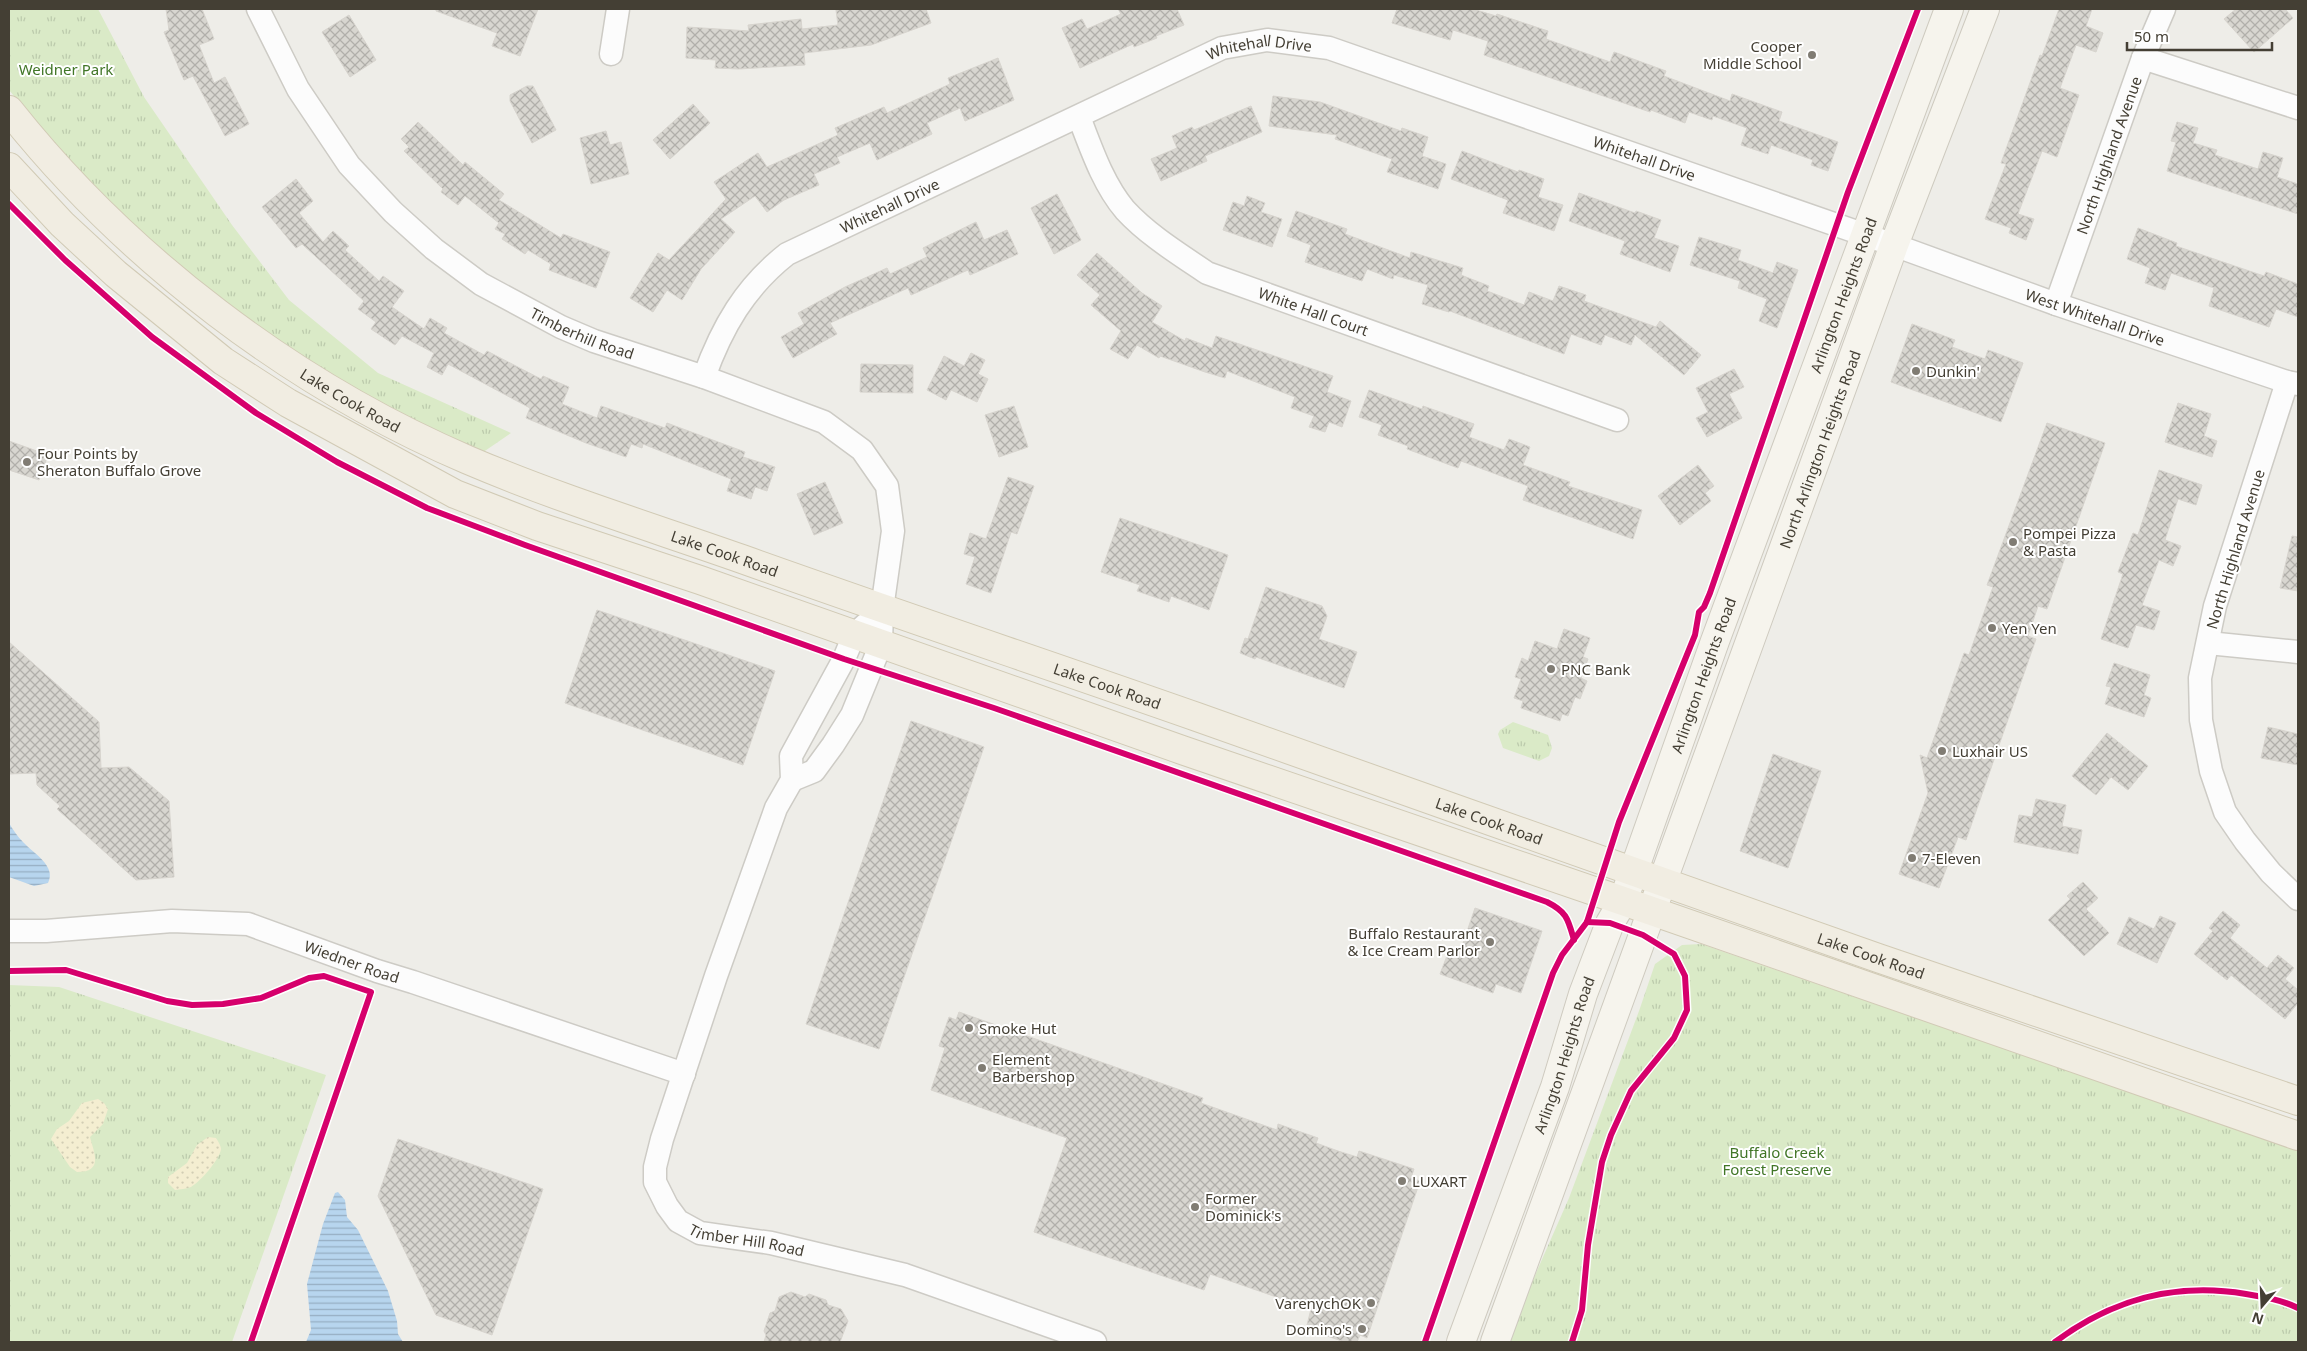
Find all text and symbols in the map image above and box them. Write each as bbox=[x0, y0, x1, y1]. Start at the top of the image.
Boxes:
scale bar bbox=[2127, 20, 2272, 52]
text: 50 m bbox=[2134, 26, 2169, 46]
street label: Whitehall Drive bbox=[1203, 30, 1313, 64]
place label: Cooper Middle School bbox=[1703, 36, 1802, 73]
marker: Cooper Middle School bbox=[1806, 49, 1818, 61]
park label: Weidner Park bbox=[19, 59, 113, 79]
street label: North Highland Avenue bbox=[2072, 73, 2146, 237]
street label: Whitehall Drive bbox=[1590, 131, 1698, 185]
street label: Whitehall Drive bbox=[837, 173, 942, 237]
street label: Arlington Heights Road bbox=[1805, 215, 1881, 376]
street label: White Hall Court bbox=[1256, 282, 1372, 340]
street label: West Whitehall Drive bbox=[2023, 284, 2167, 350]
street label: Timberhill Road bbox=[527, 302, 637, 363]
street label: North Arlington Heights Road bbox=[1774, 347, 1865, 551]
place label: Dunkin' bbox=[1926, 361, 1980, 381]
street label: Lake Cook Road bbox=[297, 364, 404, 437]
marker: Dunkin' bbox=[1910, 365, 1922, 377]
place label: Four Points by Sheraton Buffalo Grove bbox=[37, 443, 201, 480]
marker: Four Points by Sheraton Buffalo Grove bbox=[21, 456, 33, 468]
street label: North Highland Avenue bbox=[2201, 467, 2269, 631]
place label: Pompei Pizza & Pasta bbox=[2023, 523, 2116, 560]
street label: Lake Cook Road bbox=[669, 525, 781, 581]
marker: Pompei Pizza & Pasta bbox=[2007, 536, 2019, 548]
street label: Arlington Heights Road bbox=[1666, 594, 1740, 756]
place label: Yen Yen bbox=[2002, 618, 2057, 638]
marker: Yen Yen bbox=[1986, 622, 1998, 634]
street label: Lake Cook Road bbox=[1051, 658, 1164, 714]
place label: PNC Bank bbox=[1561, 659, 1630, 679]
marker: PNC Bank bbox=[1545, 663, 1557, 675]
place label: Luxhair US bbox=[1952, 741, 2028, 761]
marker: Luxhair US bbox=[1936, 745, 1948, 757]
street label: Lake Cook Road bbox=[1433, 792, 1545, 849]
place label: 7-Eleven bbox=[1922, 848, 1981, 868]
marker: 7-Eleven bbox=[1906, 852, 1918, 864]
place label: Buffalo Restaurant & Ice Cream Parlor bbox=[1347, 923, 1481, 960]
street label: Lake Cook Road bbox=[1815, 928, 1927, 983]
street label: Wiedner Road bbox=[302, 935, 402, 987]
marker: Buffalo Restaurant & Ice Cream Parlor bbox=[1484, 936, 1496, 948]
street label: Arlington Heights Road bbox=[1529, 973, 1599, 1136]
place label: Smoke Hut bbox=[979, 1018, 1057, 1038]
marker: Smoke Hut bbox=[963, 1022, 975, 1034]
place label: Element Barbershop bbox=[992, 1049, 1075, 1086]
marker: Element Barbershop bbox=[976, 1062, 988, 1074]
park label: Buffalo Creek Forest Preserve bbox=[1722, 1142, 1832, 1179]
place label: LUXART bbox=[1412, 1171, 1467, 1191]
marker: LUXART bbox=[1396, 1175, 1408, 1187]
place label: Former Dominick's bbox=[1205, 1188, 1281, 1225]
marker: Former Dominick's bbox=[1189, 1201, 1201, 1213]
street label: Timber Hill Road bbox=[686, 1219, 807, 1261]
north arrow bbox=[2237, 1281, 2287, 1331]
place label: VarenychOK bbox=[1275, 1293, 1362, 1313]
marker: VarenychOK bbox=[1365, 1297, 1377, 1309]
text: N bbox=[2249, 1308, 2266, 1330]
place label: Domino's bbox=[1286, 1319, 1352, 1339]
marker: Domino's bbox=[1356, 1323, 1368, 1335]

